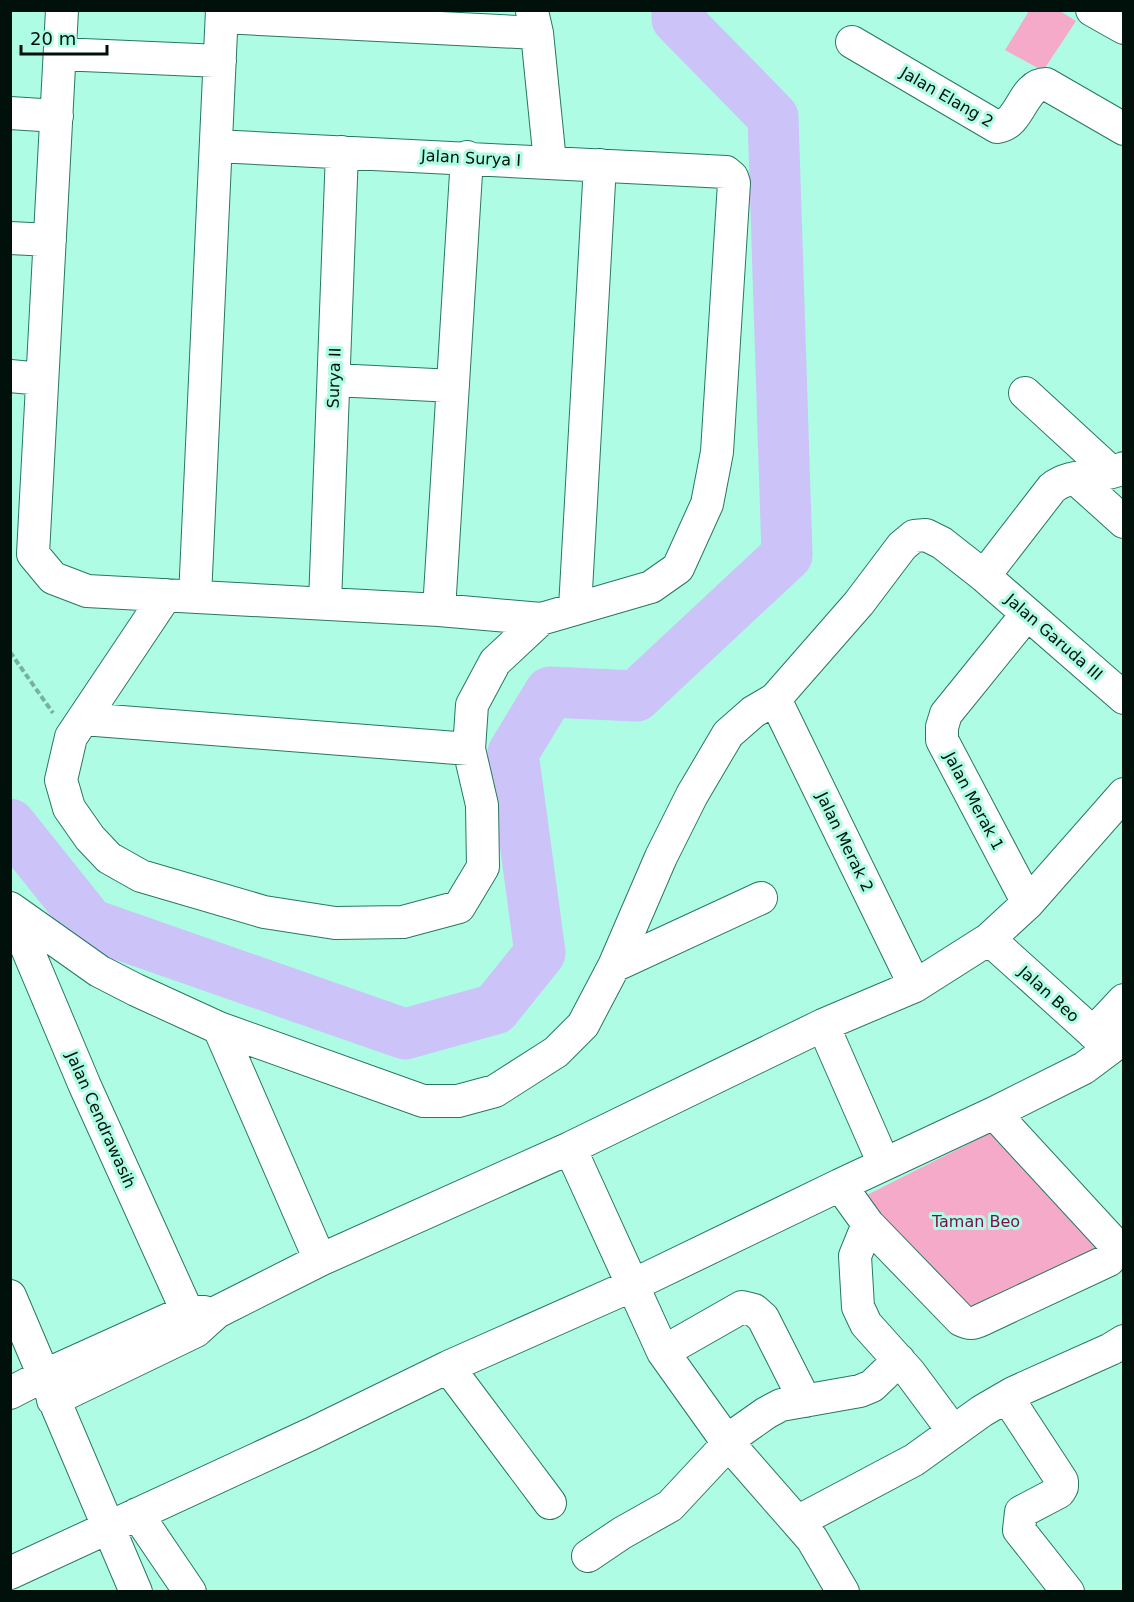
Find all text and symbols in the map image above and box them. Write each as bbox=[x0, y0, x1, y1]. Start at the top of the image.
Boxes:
scale bar bbox=[21, 18, 106, 56]
text: 20 m bbox=[30, 28, 76, 49]
street label: Jalan Elang 2 bbox=[896, 62, 997, 131]
street label: Jalan Surya I bbox=[420, 146, 521, 170]
street label: Surya II bbox=[323, 347, 345, 409]
street label: Jalan Garuda III bbox=[1001, 589, 1106, 684]
street label: Jalan Merak 1 bbox=[940, 748, 1008, 853]
street label: Jalan Merak 2 bbox=[812, 788, 877, 895]
street label: Jalan Beo bbox=[1014, 961, 1083, 1026]
street label: Jalan Cendrawasih bbox=[62, 1048, 140, 1191]
park label: Taman Beo bbox=[931, 1212, 1020, 1231]

